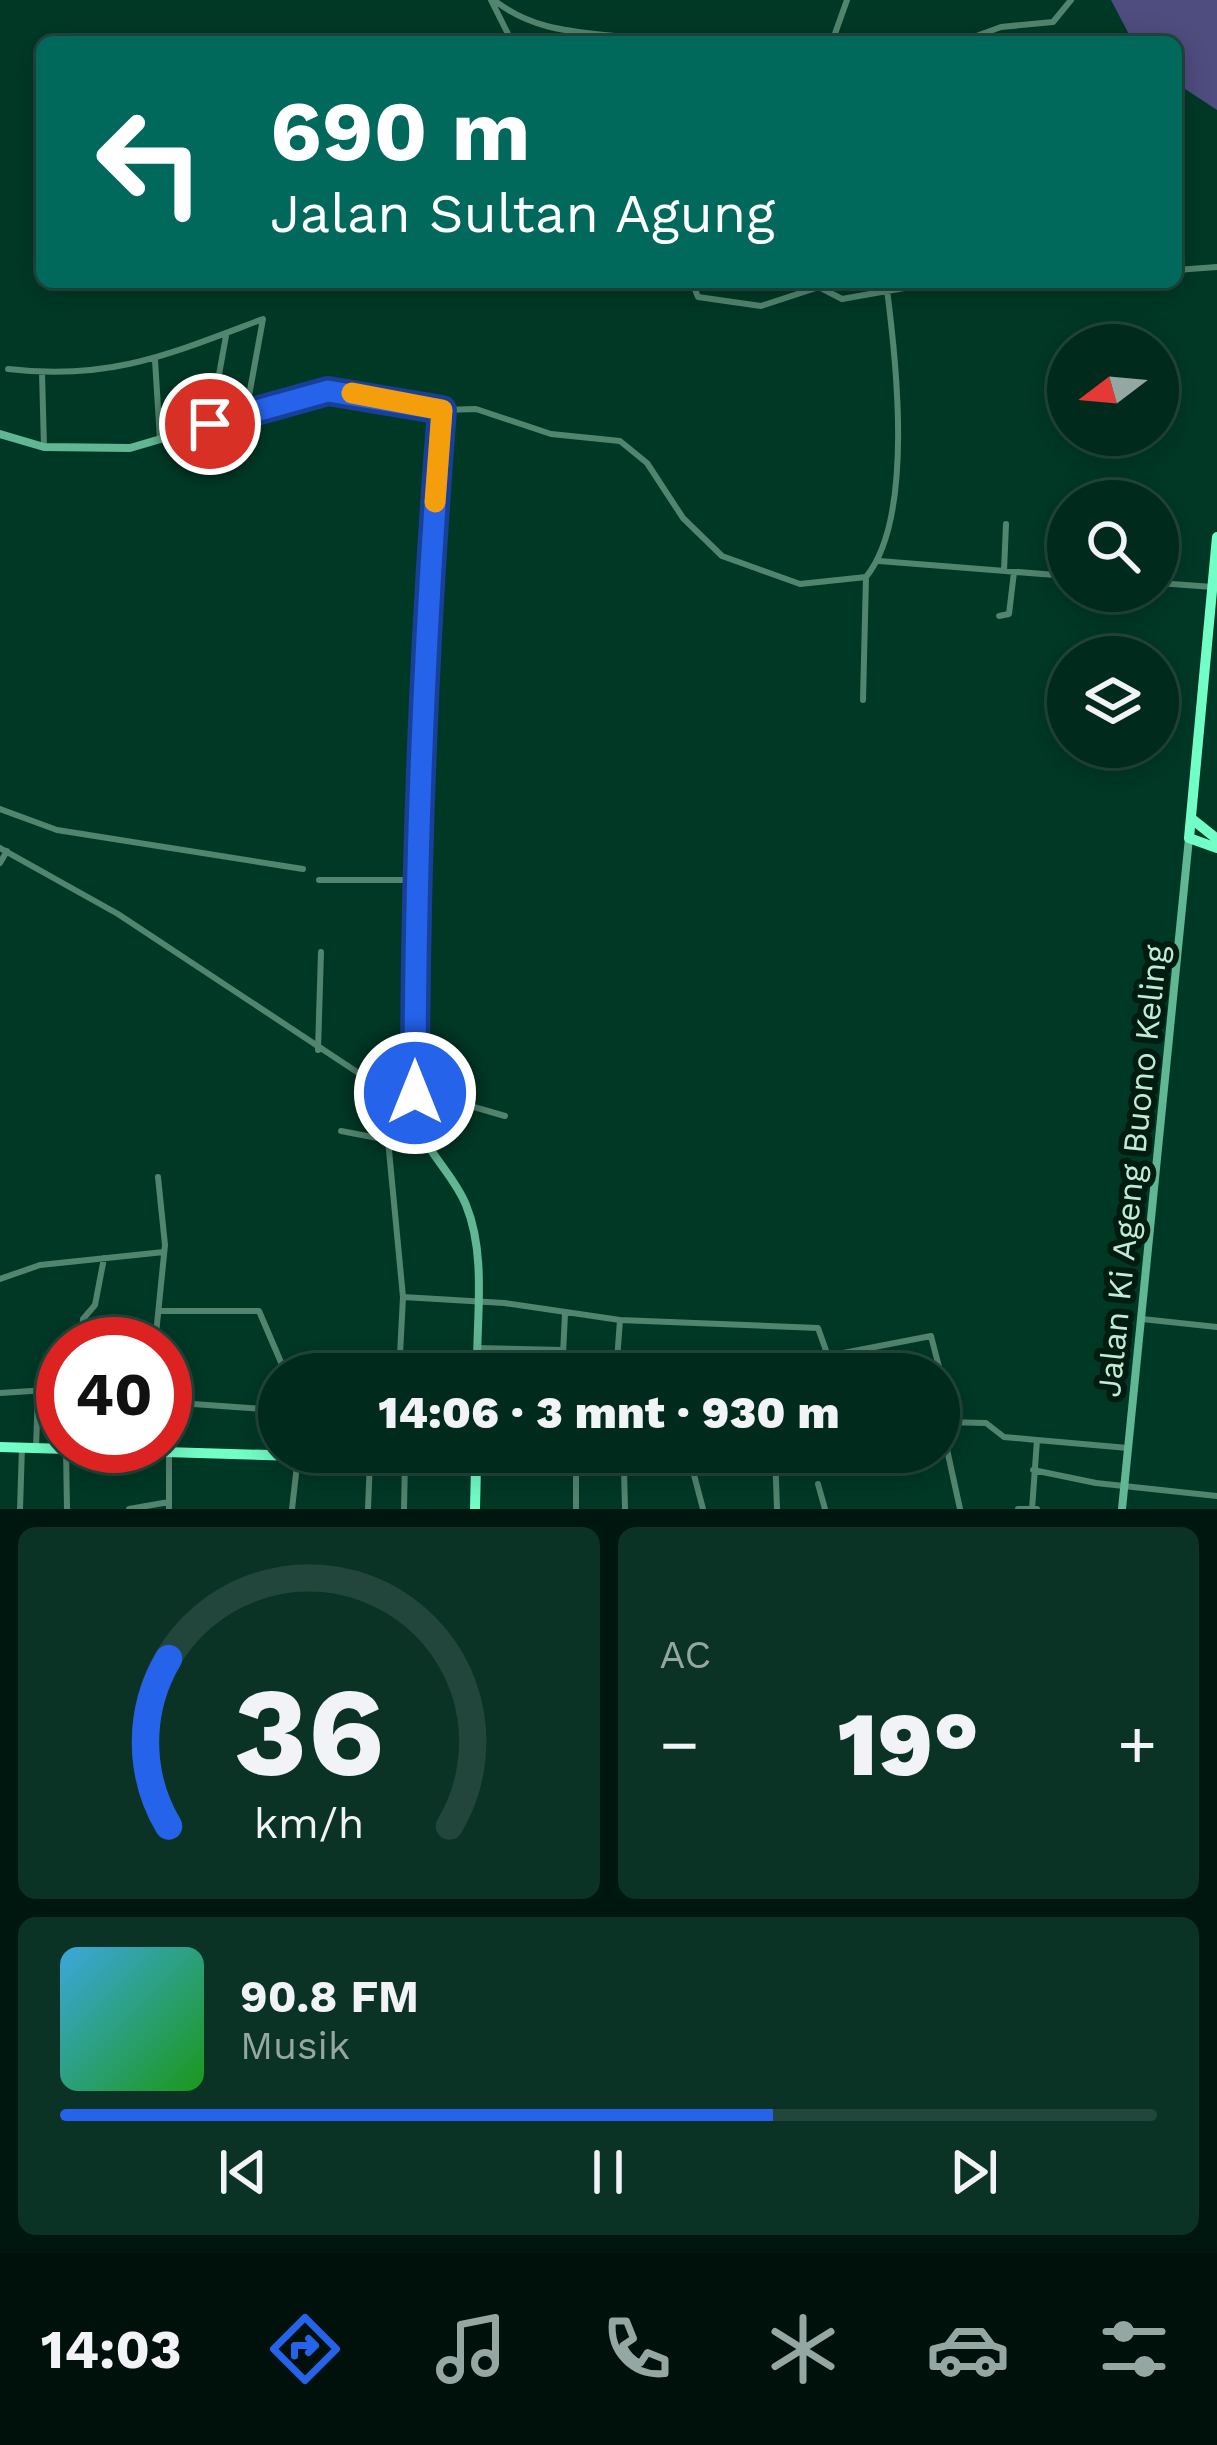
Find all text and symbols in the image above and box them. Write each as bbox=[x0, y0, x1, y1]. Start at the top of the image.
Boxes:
text: 690 m bbox=[270, 82, 531, 180]
icon: left bbox=[72, 84, 228, 240]
text: Jalan Sultan Agung bbox=[270, 182, 775, 245]
north arrow bbox=[1047, 324, 1179, 456]
map controls bbox=[1047, 324, 1179, 768]
pin bbox=[159, 373, 261, 475]
icon: arrive bbox=[177, 391, 243, 457]
button: search bbox=[1047, 480, 1179, 612]
button: layers bbox=[1047, 636, 1179, 768]
street label: Jalan Ki Ageng Buono Keling bbox=[1089, 942, 1175, 1399]
position arrow bbox=[352, 1030, 478, 1156]
speed limit sign: 40 bbox=[36, 1317, 192, 1473]
text: 14:06 · 3 mnt · 930 m bbox=[378, 1386, 840, 1439]
text: AC bbox=[660, 1632, 711, 1677]
text: 36 bbox=[233, 1659, 384, 1805]
text: 19° bbox=[838, 1691, 979, 1797]
text: − bbox=[660, 1706, 699, 1783]
text: + bbox=[1117, 1706, 1157, 1783]
text: km/h bbox=[253, 1798, 364, 1848]
text: 90.8 FM bbox=[240, 1970, 419, 2023]
text: Musik bbox=[240, 2023, 350, 2068]
icon: previous bbox=[210, 2139, 276, 2205]
icon: pause bbox=[575, 2139, 641, 2205]
icon: next bbox=[941, 2139, 1007, 2205]
icon: directions bbox=[263, 2307, 347, 2391]
icon: music bbox=[429, 2307, 513, 2391]
icon: phone bbox=[595, 2307, 679, 2391]
icon: climate bbox=[761, 2307, 845, 2391]
icon: car bbox=[926, 2307, 1010, 2391]
icon: filters bbox=[1092, 2307, 1176, 2391]
text: 14:03 bbox=[41, 2318, 182, 2381]

